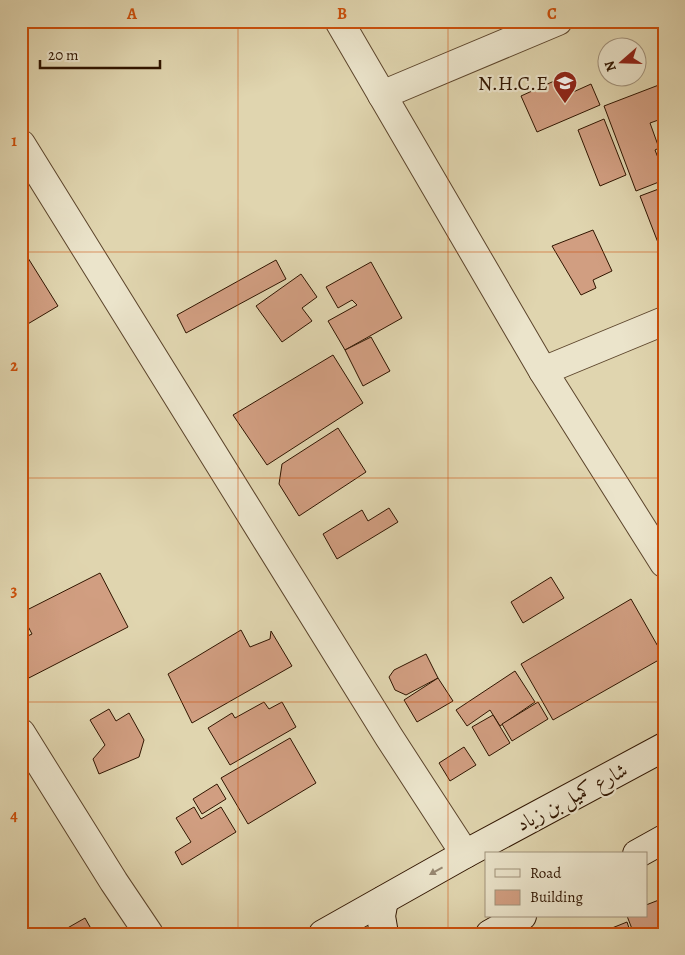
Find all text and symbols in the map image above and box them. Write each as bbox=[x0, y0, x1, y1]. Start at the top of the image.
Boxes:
text: A bbox=[126, 3, 138, 25]
text: B bbox=[337, 3, 347, 25]
text: C bbox=[547, 3, 557, 25]
scale bar bbox=[40, 38, 160, 70]
north arrow bbox=[598, 38, 648, 88]
text: 20 m bbox=[48, 45, 79, 65]
text: N bbox=[600, 58, 621, 74]
place label: N.H.C.E bbox=[478, 70, 548, 97]
school or university icon: N.H.C.E bbox=[552, 70, 578, 104]
text: 1 bbox=[11, 130, 17, 152]
text: 2 bbox=[10, 355, 18, 377]
text: 3 bbox=[11, 580, 18, 602]
street label: شارع كميل بن زياد bbox=[512, 756, 634, 841]
text: 4 bbox=[10, 805, 18, 827]
legend bbox=[485, 852, 648, 918]
text: Road bbox=[530, 863, 562, 883]
one-way arrow bbox=[430, 866, 443, 875]
text: Building bbox=[530, 887, 583, 907]

